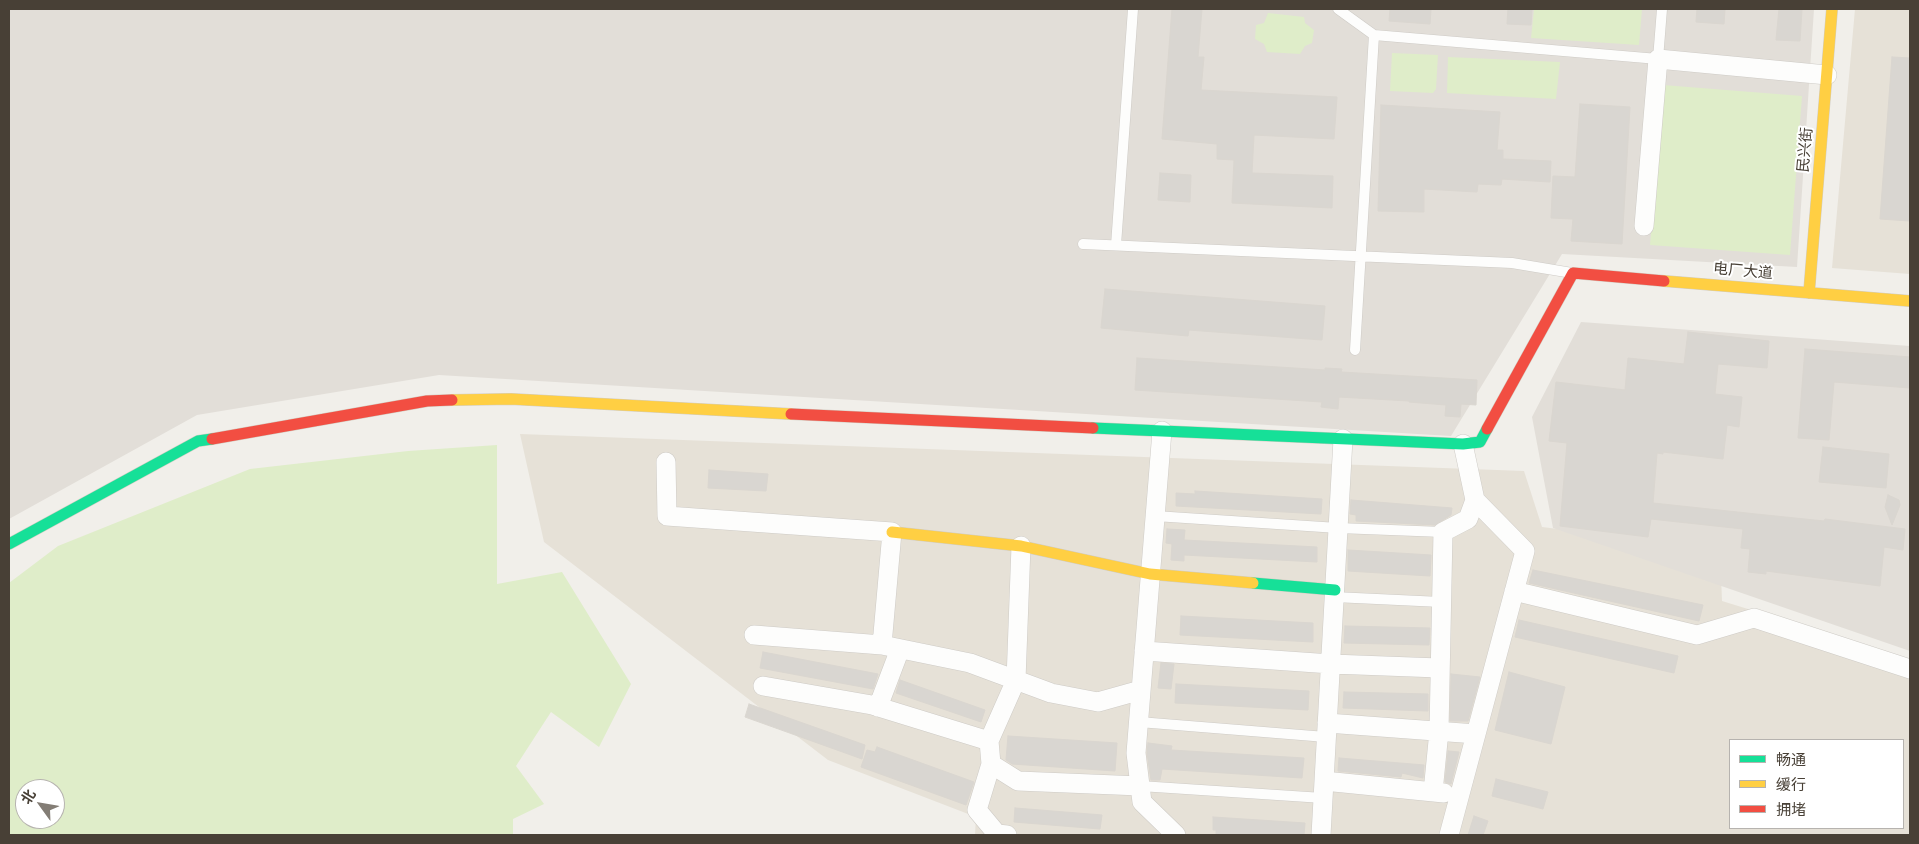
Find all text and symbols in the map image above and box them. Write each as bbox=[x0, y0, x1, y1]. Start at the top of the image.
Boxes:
street label: 民兴街 bbox=[1795, 127, 1817, 173]
street label: 电厂大道 bbox=[1712, 260, 1774, 284]
legend bbox=[1729, 739, 1904, 829]
text: 畅通 bbox=[1776, 751, 1806, 769]
text: 缓行 bbox=[1776, 776, 1806, 794]
north arrow bbox=[15, 779, 65, 829]
text: 北 bbox=[18, 786, 39, 807]
text: 拥堵 bbox=[1776, 801, 1806, 819]

